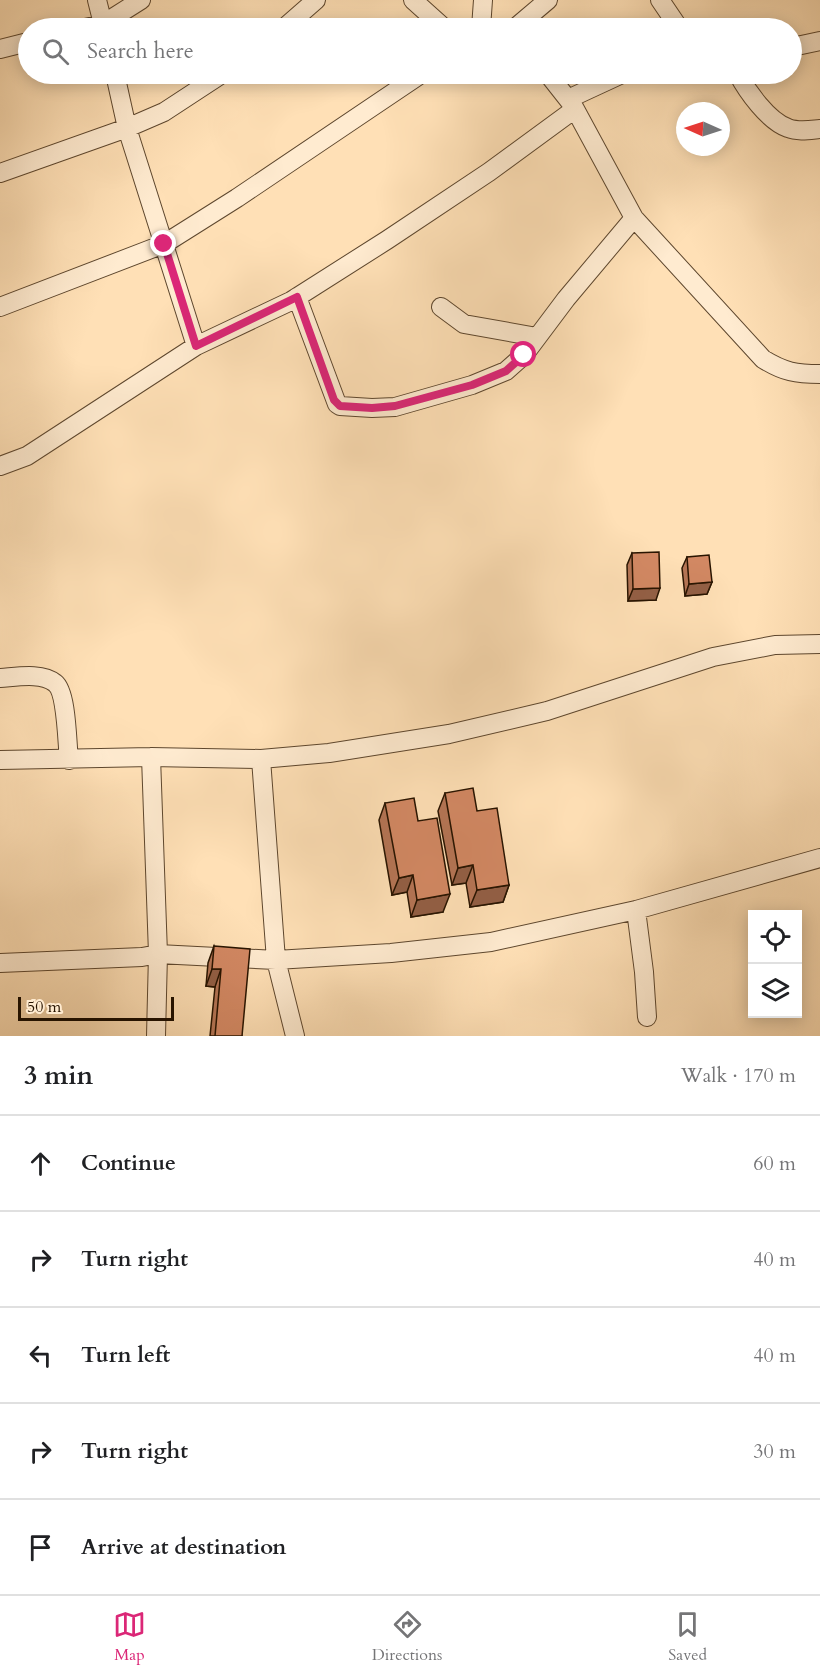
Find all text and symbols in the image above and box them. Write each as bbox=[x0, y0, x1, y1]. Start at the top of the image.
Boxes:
search box bbox=[18, 18, 802, 84]
icon: search bbox=[39, 35, 72, 68]
text: Search here bbox=[87, 36, 194, 66]
north arrow bbox=[676, 102, 730, 156]
route end bbox=[150, 230, 176, 256]
route start bbox=[510, 341, 536, 367]
map controls bbox=[748, 910, 802, 1018]
button: locate bbox=[748, 910, 802, 964]
button: layers bbox=[748, 964, 802, 1018]
scale bar bbox=[18, 994, 174, 1022]
text: 50 m bbox=[27, 996, 61, 1018]
text: 3 min bbox=[24, 1058, 93, 1093]
text: Walk · 170 m bbox=[681, 1062, 796, 1089]
icon: ahead bbox=[24, 1147, 57, 1180]
text: Continue bbox=[81, 1148, 176, 1178]
text: 60 m bbox=[753, 1150, 796, 1177]
icon: right bbox=[24, 1243, 57, 1276]
text: Turn right bbox=[81, 1244, 188, 1274]
text: 40 m bbox=[753, 1246, 796, 1273]
icon: left bbox=[24, 1339, 57, 1372]
text: Turn left bbox=[81, 1340, 170, 1370]
text: 40 m bbox=[753, 1342, 796, 1369]
icon: right bbox=[24, 1435, 57, 1468]
text: Turn right bbox=[81, 1436, 188, 1466]
text: 30 m bbox=[753, 1438, 796, 1465]
icon: arrive bbox=[24, 1531, 57, 1564]
text: Arrive at destination bbox=[81, 1532, 286, 1562]
tab: Map bbox=[113, 1608, 146, 1666]
tab: Directions bbox=[372, 1608, 442, 1666]
tab: Saved bbox=[668, 1608, 707, 1666]

